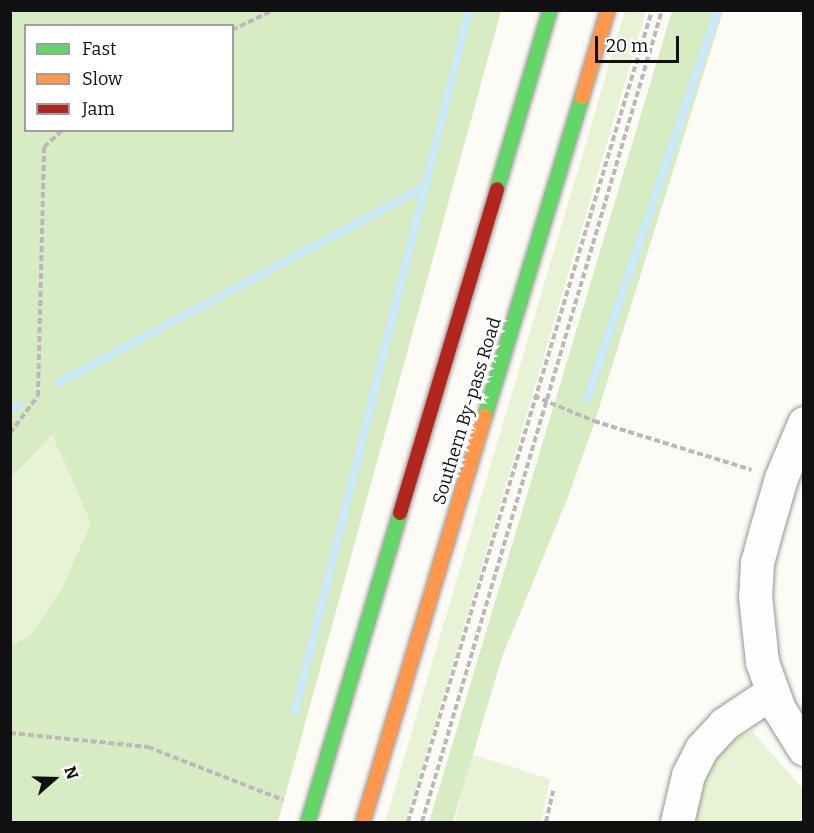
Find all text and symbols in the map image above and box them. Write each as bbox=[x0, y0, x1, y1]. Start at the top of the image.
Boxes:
legend bbox=[24, 24, 234, 132]
scale bar bbox=[598, 24, 682, 62]
text: 20 m bbox=[606, 35, 648, 57]
text: Fast bbox=[82, 38, 117, 60]
text: Slow bbox=[82, 68, 122, 90]
text: Jam bbox=[82, 98, 115, 120]
street label: Southern By-pass Road bbox=[428, 315, 506, 507]
north arrow bbox=[24, 749, 84, 809]
text: N bbox=[60, 764, 82, 782]

